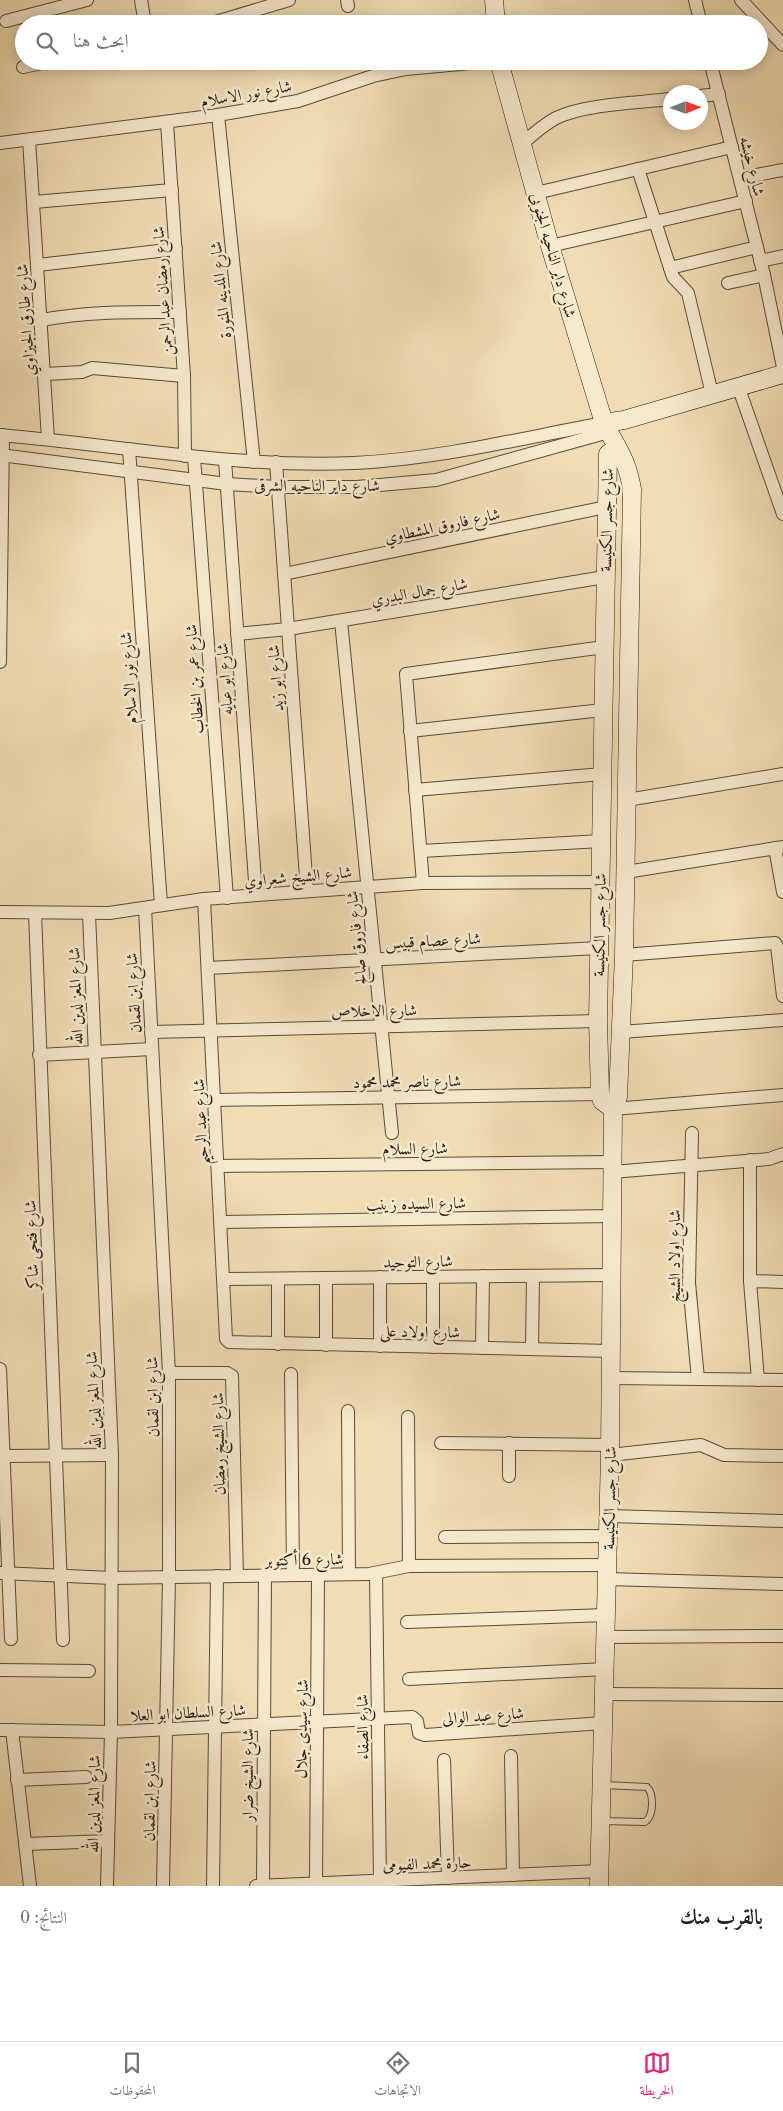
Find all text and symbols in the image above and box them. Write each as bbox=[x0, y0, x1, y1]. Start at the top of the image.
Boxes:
search box bbox=[15, 15, 768, 70]
icon: search bbox=[33, 29, 61, 57]
text: ابحث هنا bbox=[73, 29, 129, 52]
street label: شارع نور الاسلام bbox=[199, 75, 294, 116]
north arrow bbox=[663, 85, 708, 130]
street label: شارع خيشه bbox=[732, 134, 770, 199]
street label: شارع داير الناحيه الجنوبى bbox=[523, 190, 581, 321]
street label: شارع رمضان عبد الرحمن bbox=[147, 225, 180, 356]
street label: شارع المدينه المنورة bbox=[205, 240, 239, 339]
street label: شارع طارق الجيزاوي bbox=[11, 263, 43, 377]
street label: شارع جسر الكنيسة bbox=[595, 468, 621, 572]
street label: شارع داير الناحيه الشرقى bbox=[254, 475, 380, 499]
street label: شارع فاروق المشطاوي bbox=[382, 503, 503, 551]
street label: شارع جمال البدري bbox=[369, 573, 470, 613]
street label: شارع عمر بن الخطاب bbox=[180, 623, 212, 735]
street label: شارع نور الاسلام bbox=[115, 631, 146, 725]
street label: شارع ابو عبايه bbox=[211, 642, 240, 716]
street label: شارع ابو زيد bbox=[263, 644, 291, 712]
street label: شارع الشيخ شعراوي bbox=[243, 861, 353, 896]
street label: شارع جسر الكنيسة bbox=[588, 873, 614, 977]
street label: شارع فاروق صالح bbox=[341, 890, 375, 986]
street label: شارع عصام قبيس bbox=[384, 927, 482, 957]
street label: شارع المعز لدين الله bbox=[61, 947, 91, 1045]
street label: شارع ابن لقمان bbox=[121, 952, 149, 1034]
street label: شارع الاخلاص bbox=[331, 999, 417, 1025]
street label: شارع ناصر محمد محمود bbox=[353, 1070, 461, 1096]
street label: شارع عبد الرحيم bbox=[188, 1078, 219, 1166]
street label: شارع السلام bbox=[382, 1137, 448, 1164]
street label: شارع السيده زينب bbox=[366, 1192, 466, 1218]
street label: شارع فتحى شاكر bbox=[19, 1199, 47, 1292]
street label: شارع اولاد الشيخ bbox=[664, 1209, 689, 1303]
street label: شارع التوحيد bbox=[383, 1250, 453, 1276]
street label: شارع اولاد على bbox=[380, 1320, 460, 1346]
street label: شارع المعز لدين الله bbox=[78, 1350, 110, 1449]
street label: شارع ابن لقمان bbox=[141, 1356, 167, 1438]
street label: شارع الشيخ رمضان bbox=[207, 1392, 234, 1496]
street label: شارع جسر الكنيسة bbox=[598, 1446, 624, 1550]
street label: شارع 6 أكتوبر bbox=[263, 1547, 343, 1574]
street label: شارع سيدى جلال bbox=[290, 1679, 316, 1779]
street label: شارع الصفاء bbox=[351, 1694, 377, 1760]
street label: شارع السلطان ابو العلا bbox=[130, 1699, 247, 1729]
street label: شارع عبد الوالى bbox=[441, 1702, 525, 1732]
street label: شارع الشيخ ضرار bbox=[237, 1728, 262, 1824]
street label: شارع المعز لدين الله bbox=[80, 1755, 108, 1853]
street label: شارع ابن لقمان bbox=[138, 1760, 164, 1842]
street label: حارة محمد الفيومى bbox=[382, 1851, 472, 1876]
text: بالقرب منك bbox=[680, 1904, 763, 1929]
text: النتائج: 0 bbox=[20, 1907, 67, 1927]
tab: المحفوظات bbox=[109, 2049, 156, 2104]
tab: الاتجاهات bbox=[374, 2049, 421, 2104]
tab: الخريطة bbox=[640, 2049, 674, 2104]

